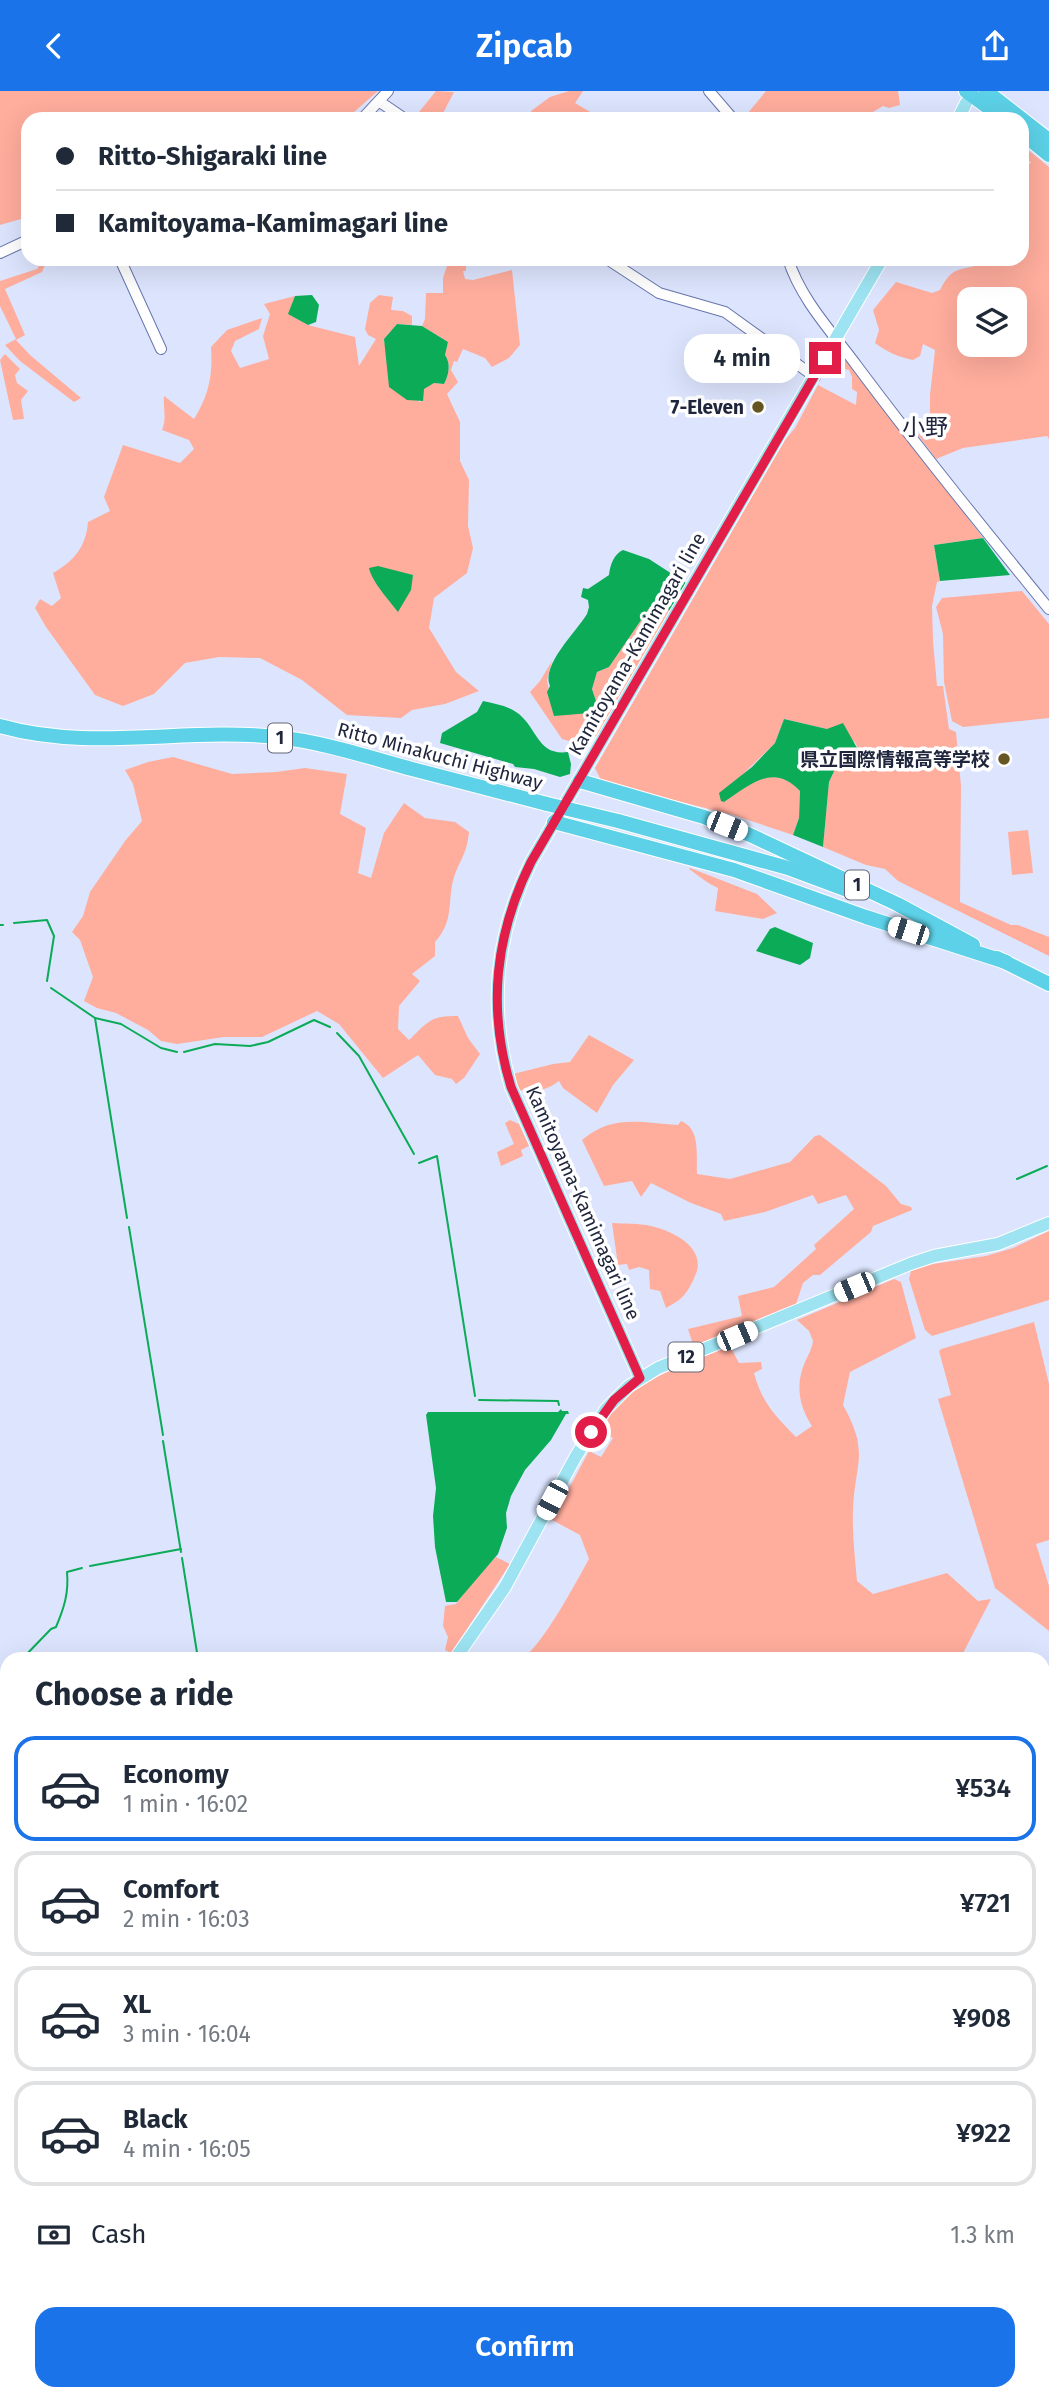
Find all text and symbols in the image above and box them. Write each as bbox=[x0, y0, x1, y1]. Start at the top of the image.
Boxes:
icon: back bbox=[35, 27, 73, 65]
text: Zipcab bbox=[476, 27, 573, 65]
icon: share bbox=[976, 27, 1014, 65]
text: Ritto-Shigaraki line bbox=[98, 141, 327, 172]
text: Kamitoyama-Kamimagari line bbox=[98, 208, 448, 239]
map controls bbox=[957, 287, 1027, 357]
button: layers bbox=[957, 287, 1027, 357]
callout: 4 min bbox=[685, 334, 800, 383]
route end bbox=[809, 342, 841, 374]
text: 4 min bbox=[713, 344, 771, 372]
place label: 7-Eleven bbox=[671, 396, 744, 419]
marker: 7-Eleven bbox=[750, 399, 766, 415]
district label: 小野 bbox=[902, 413, 948, 441]
street label: Kamitoyama-Kamimagari line bbox=[564, 528, 710, 760]
street label: Ritto Minakuchi Highway bbox=[335, 718, 546, 795]
road number: 1 bbox=[268, 723, 292, 753]
place label: 県立国際情報高等学校 bbox=[800, 748, 990, 771]
marker: 県立国際情報高等学校 bbox=[996, 751, 1012, 767]
car bbox=[704, 808, 751, 844]
road number: 1 bbox=[845, 871, 869, 899]
car bbox=[885, 915, 932, 947]
street label: Kamitoyama-Kamimagari line bbox=[521, 1083, 645, 1323]
car bbox=[831, 1269, 878, 1305]
car bbox=[714, 1318, 761, 1354]
road number: 12 bbox=[668, 1343, 704, 1371]
route start bbox=[575, 1416, 607, 1448]
car bbox=[533, 1477, 572, 1523]
text: Choose a ride bbox=[35, 1675, 233, 1713]
icon: car bbox=[39, 1757, 102, 1820]
text: Economy bbox=[123, 1759, 229, 1790]
text: ¥534 bbox=[955, 1773, 1011, 1804]
text: 1 min · 16:02 bbox=[123, 1790, 248, 1818]
icon: car bbox=[39, 1872, 102, 1935]
text: Comfort bbox=[123, 1874, 219, 1905]
text: ¥721 bbox=[960, 1888, 1011, 1919]
text: 2 min · 16:03 bbox=[123, 1905, 250, 1933]
icon: car bbox=[39, 1987, 102, 2050]
text: XL bbox=[123, 1989, 151, 2020]
text: ¥908 bbox=[952, 2003, 1011, 2034]
text: 3 min · 16:04 bbox=[123, 2020, 251, 2048]
icon: car bbox=[39, 2102, 102, 2165]
text: Black bbox=[123, 2104, 188, 2135]
text: ¥922 bbox=[956, 2118, 1011, 2149]
text: 4 min · 16:05 bbox=[123, 2135, 251, 2163]
icon: cash bbox=[35, 2216, 73, 2254]
text: Cash bbox=[91, 2219, 147, 2250]
text: 1.3 km bbox=[950, 2221, 1015, 2249]
button: Confirm bbox=[35, 2307, 1015, 2387]

